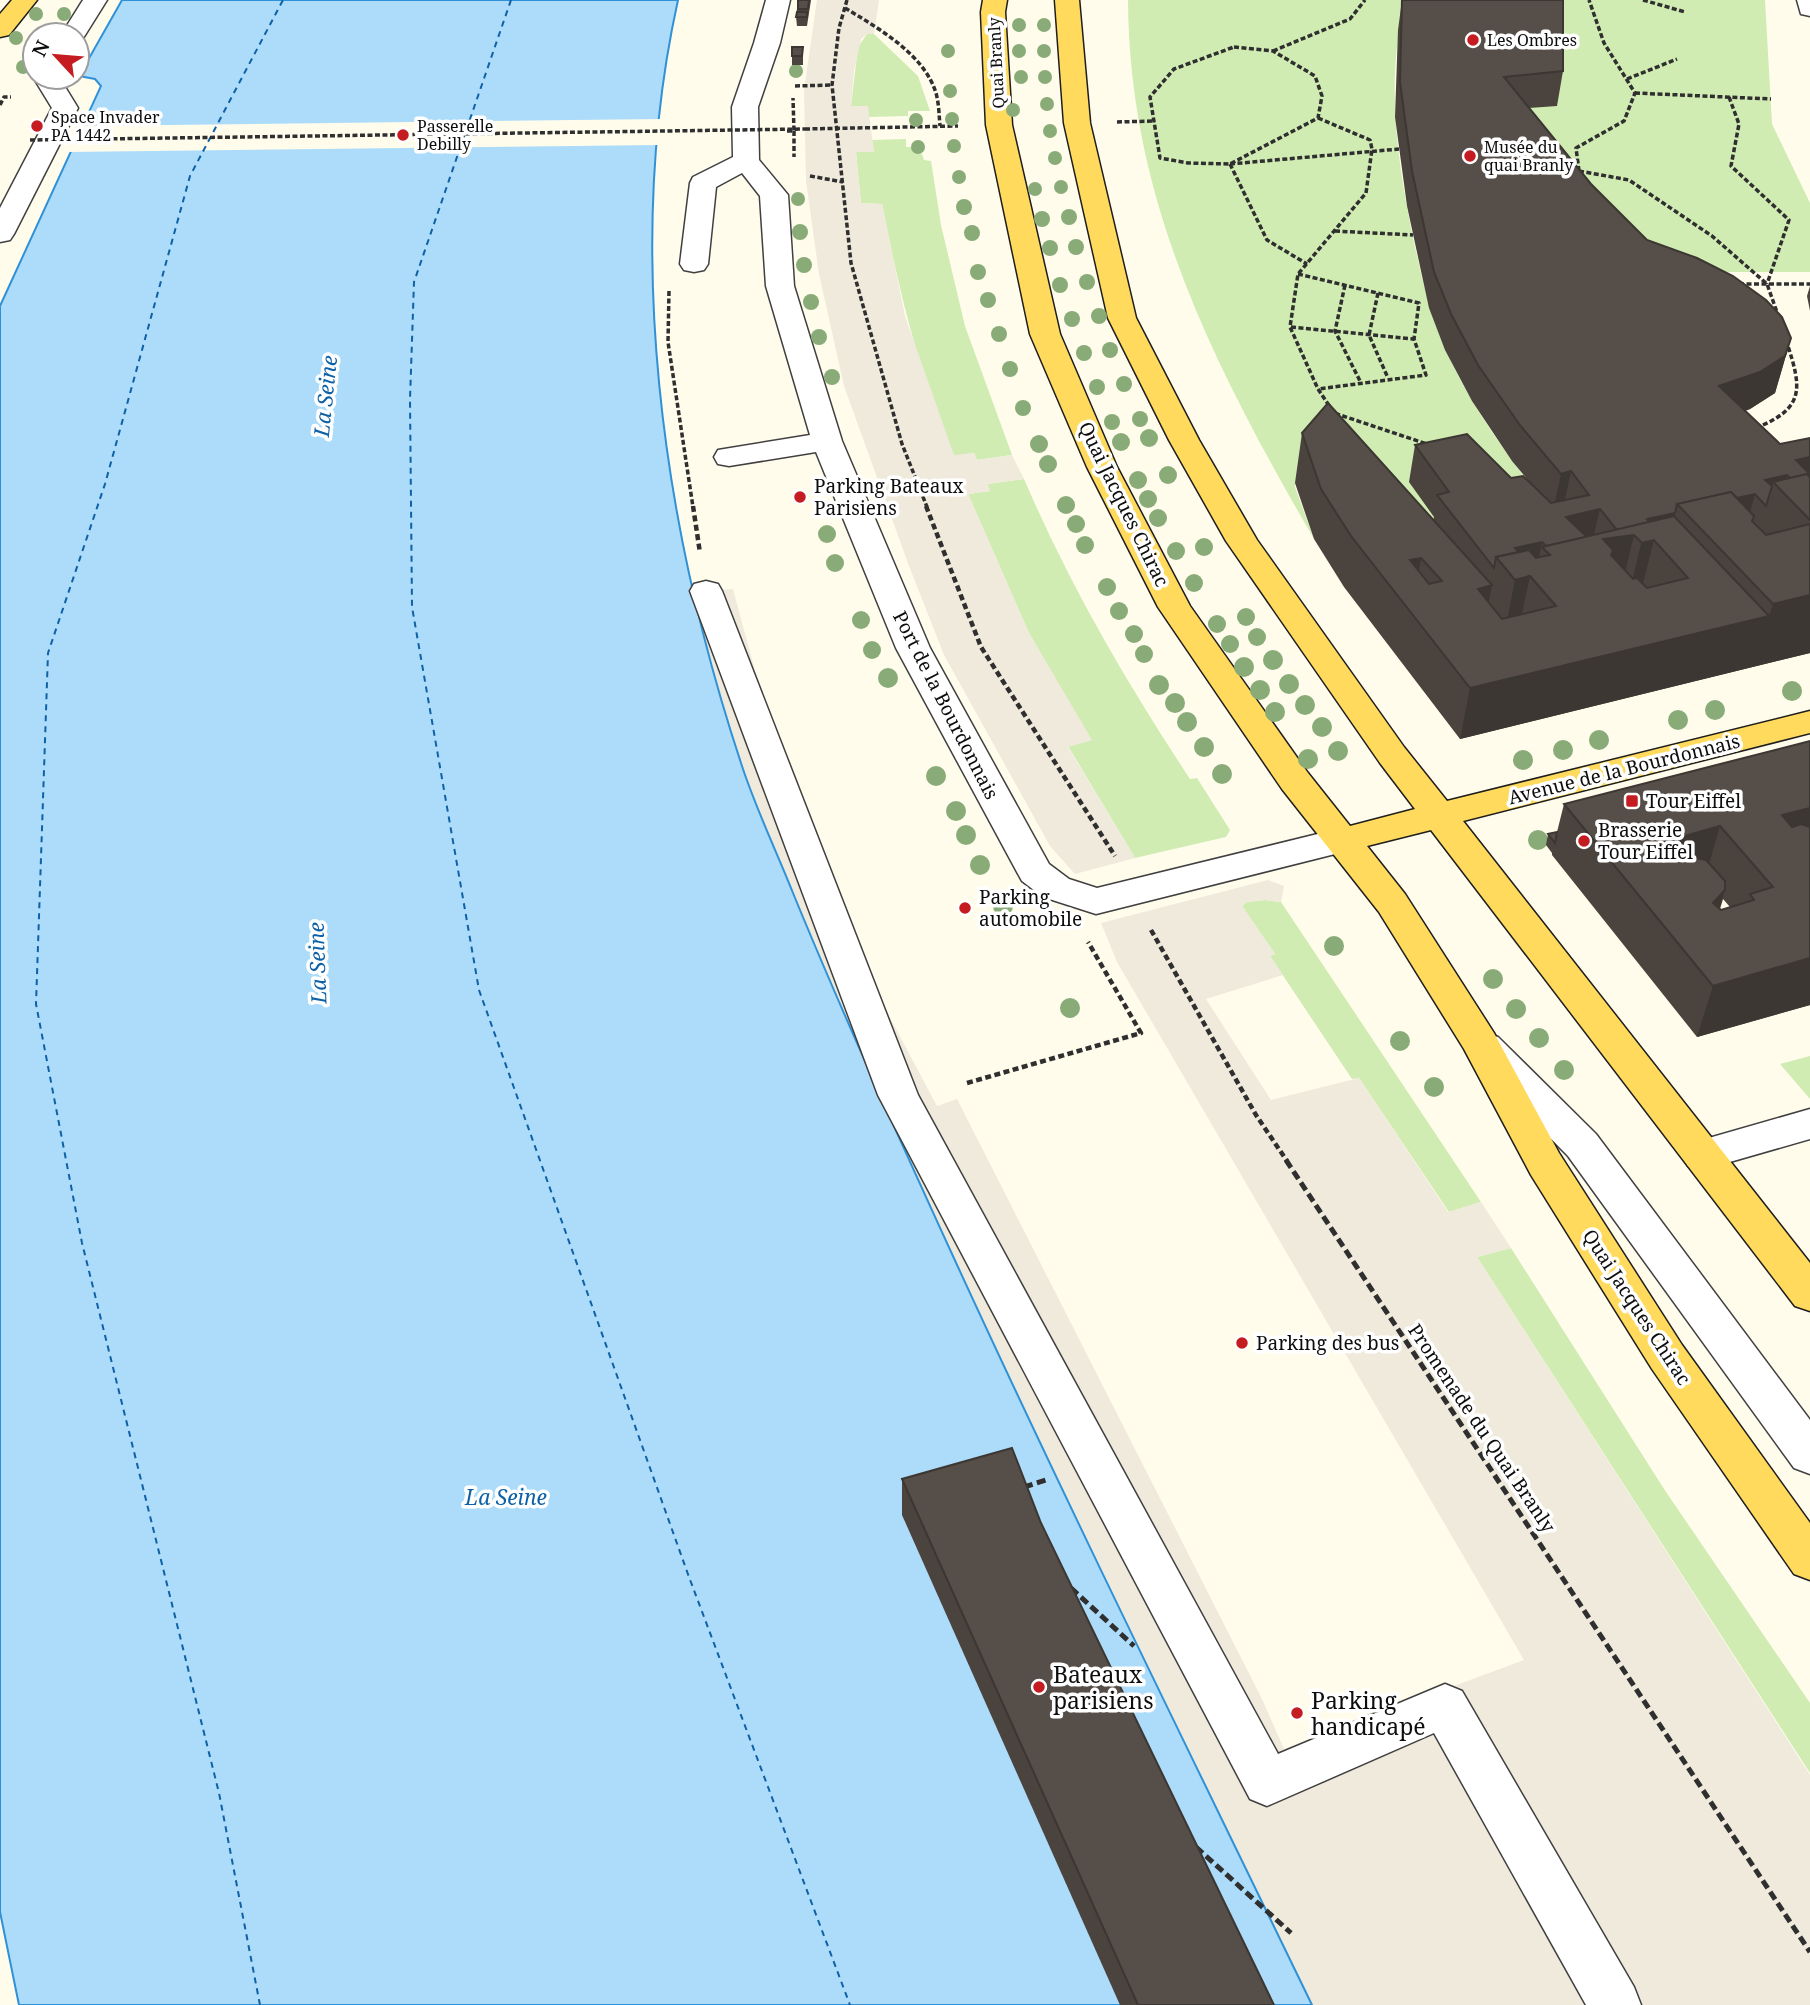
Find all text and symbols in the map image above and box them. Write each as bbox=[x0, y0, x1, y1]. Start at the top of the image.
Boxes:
street label: Quai Branly bbox=[983, 16, 1009, 109]
north arrow bbox=[21, 21, 91, 91]
place label: Les Ombres bbox=[1487, 29, 1577, 51]
marker: Les Ombres bbox=[1465, 32, 1481, 48]
text: N bbox=[26, 36, 56, 61]
place label: Space Invader PA 1442 bbox=[51, 106, 160, 146]
place label: Passerelle Debilly bbox=[417, 115, 493, 155]
marker: Space Invader PA 1442 bbox=[29, 118, 45, 134]
marker: Passerelle Debilly bbox=[395, 127, 411, 143]
place label: Musée du quai Branly bbox=[1484, 136, 1574, 176]
marker: Musée du quai Branly bbox=[1462, 148, 1478, 164]
water label: La Seine bbox=[307, 354, 343, 439]
street label: Quai Jacques Chirac bbox=[1073, 417, 1175, 591]
place label: Parking Bateaux Parisiens bbox=[814, 473, 963, 521]
marker: Parking Bateaux Parisiens bbox=[792, 489, 808, 505]
street label: Port de la Bourdonnais bbox=[887, 606, 1005, 804]
street label: Avenue de la Bourdonnais bbox=[1505, 728, 1743, 810]
place label: Tour Eiffel bbox=[1646, 788, 1741, 814]
marker: Tour Eiffel bbox=[1624, 793, 1640, 809]
place label: Brasserie Tour Eiffel bbox=[1598, 817, 1693, 865]
marker: Brasserie Tour Eiffel bbox=[1576, 833, 1592, 849]
place label: Parking automobile bbox=[979, 884, 1082, 932]
marker: Parking automobile bbox=[957, 900, 973, 916]
water label: La Seine bbox=[302, 922, 332, 1005]
street label: Quai Jacques Chirac bbox=[1577, 1224, 1697, 1390]
street label: Promenade du Quai Branly bbox=[1402, 1319, 1562, 1538]
place label: Parking des bus bbox=[1256, 1330, 1399, 1356]
marker: Parking des bus bbox=[1234, 1335, 1250, 1351]
water label: La Seine bbox=[464, 1483, 547, 1511]
place label: Bateaux parisiens bbox=[1053, 1658, 1154, 1716]
marker: Bateaux parisiens bbox=[1031, 1679, 1047, 1695]
place label: Parking handicapé bbox=[1311, 1684, 1426, 1742]
marker: Parking handicapé bbox=[1289, 1705, 1305, 1721]

